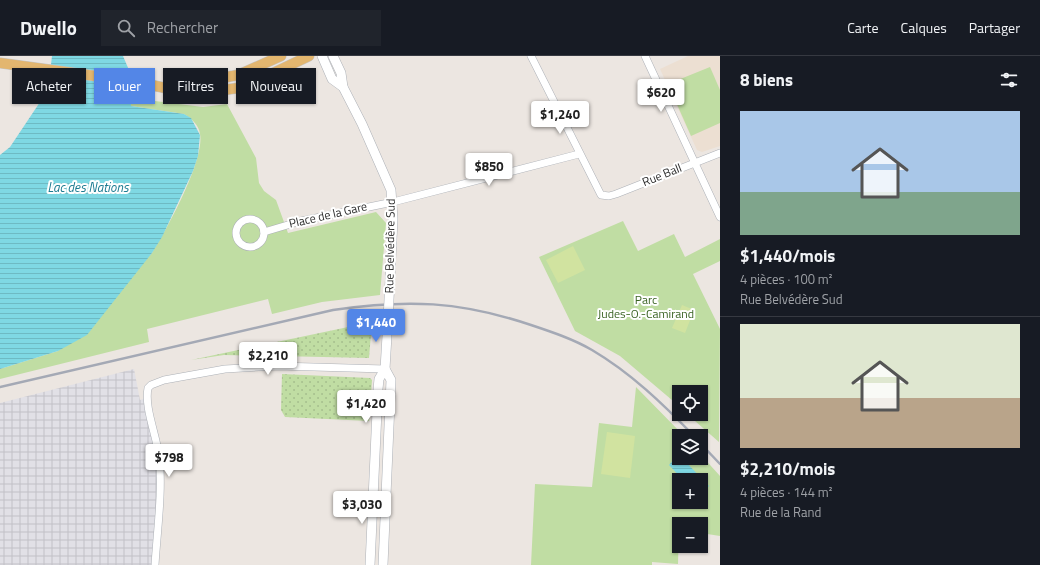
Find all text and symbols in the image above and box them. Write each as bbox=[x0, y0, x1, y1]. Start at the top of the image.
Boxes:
search box bbox=[101, 10, 381, 46]
text: Dwello bbox=[20, 13, 77, 42]
text: Rechercher bbox=[147, 16, 218, 39]
icon: search bbox=[115, 17, 137, 39]
text: Carte bbox=[847, 17, 879, 38]
text: Calques bbox=[901, 17, 947, 38]
text: Partager bbox=[969, 17, 1020, 38]
text: 8 biens bbox=[740, 67, 793, 93]
chip: Acheter bbox=[12, 68, 86, 104]
chip: Louer bbox=[94, 68, 155, 104]
chip: Filtres bbox=[163, 68, 228, 104]
chip: Nouveau bbox=[236, 68, 316, 104]
icon: filters bbox=[998, 69, 1020, 91]
pin: $620 bbox=[637, 79, 685, 113]
text: $620 bbox=[646, 82, 676, 102]
pin: $1,240 bbox=[527, 101, 593, 135]
text: $1,240 bbox=[540, 104, 580, 124]
icon: home bbox=[844, 137, 916, 209]
pin: $850 bbox=[465, 153, 513, 187]
text: $850 bbox=[474, 156, 504, 176]
street label: Rue Ball bbox=[639, 158, 685, 191]
water label: Lac des Nations bbox=[47, 177, 130, 197]
street label: Place de la Gare bbox=[287, 196, 369, 233]
street label: Rue Belvédère Sud bbox=[379, 198, 400, 294]
text: $1,440/mois bbox=[740, 243, 835, 269]
text: 4 pièces · 100 m² bbox=[740, 269, 832, 289]
text: Rue Belvédère Sud bbox=[740, 289, 843, 309]
park label: Parc Judes-O.-Camirand bbox=[598, 290, 694, 323]
pin: $1,440 bbox=[343, 309, 409, 343]
text: $1,440 bbox=[356, 312, 396, 332]
pin: $2,210 bbox=[235, 342, 301, 376]
text: $2,210 bbox=[248, 345, 288, 365]
icon: home bbox=[844, 350, 916, 422]
map controls bbox=[672, 385, 708, 553]
button: locate bbox=[672, 385, 708, 421]
pin: $1,420 bbox=[333, 390, 399, 424]
text: $1,420 bbox=[346, 393, 386, 413]
button: layers bbox=[672, 429, 708, 465]
pin: $798 bbox=[145, 444, 193, 478]
text: $798 bbox=[154, 447, 184, 467]
text: $2,210/mois bbox=[740, 456, 835, 482]
button: + bbox=[672, 473, 708, 509]
text: 4 pièces · 144 m² bbox=[740, 482, 832, 502]
pin: $3,030 bbox=[329, 491, 395, 525]
text: $3,030 bbox=[342, 494, 382, 514]
text: Rue de la Rand bbox=[740, 502, 821, 522]
button: − bbox=[672, 517, 708, 553]

